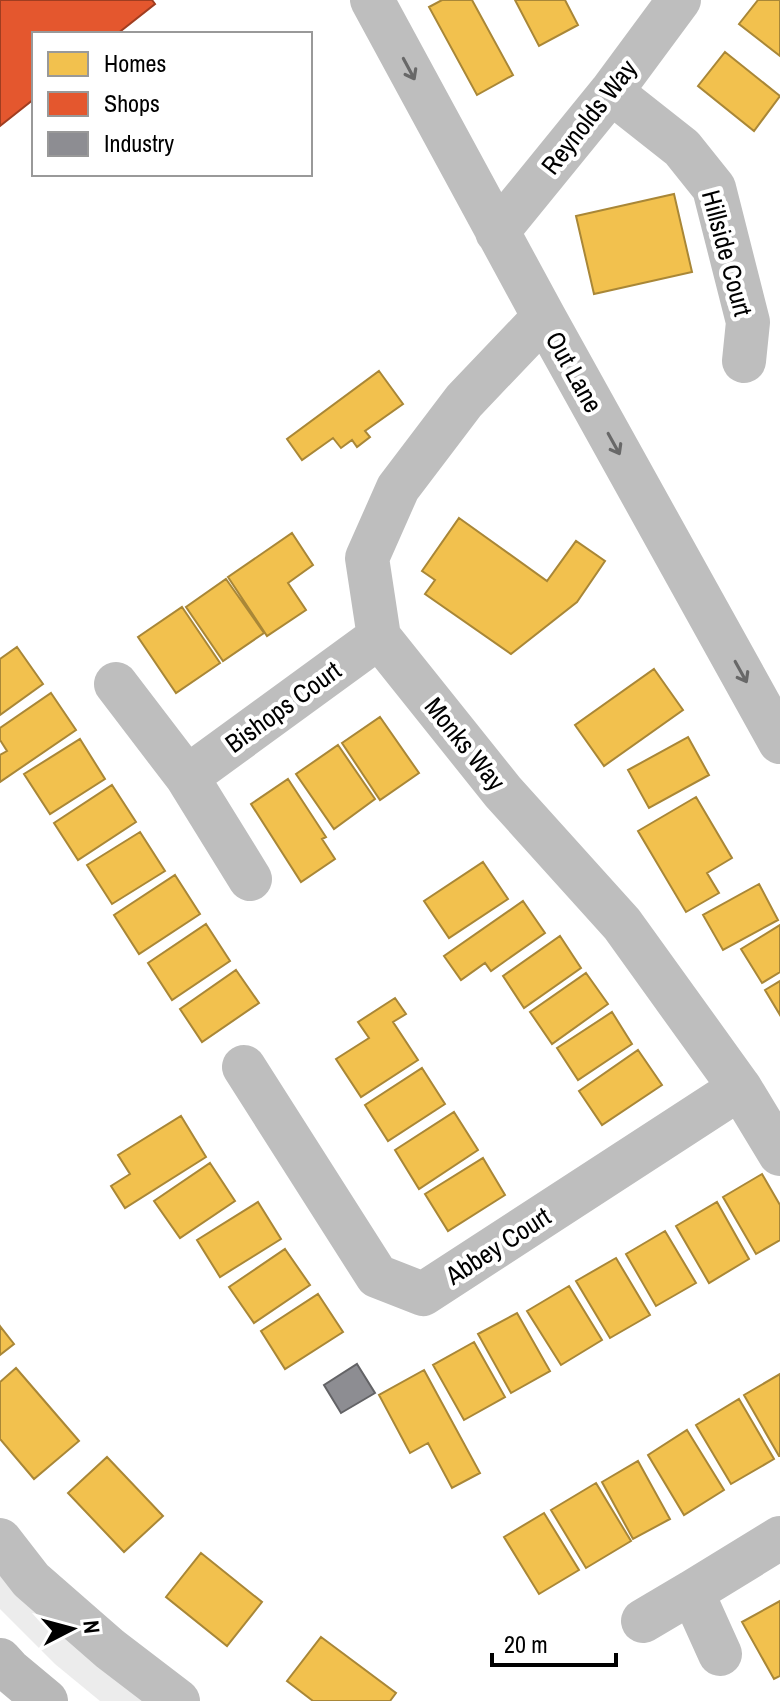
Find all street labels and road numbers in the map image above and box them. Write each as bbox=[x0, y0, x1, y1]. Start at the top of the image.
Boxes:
street label: Reynolds Way bbox=[533, 52, 645, 181]
street label: Hillside Court bbox=[694, 186, 761, 320]
street label: Out Lane bbox=[538, 325, 611, 419]
street label: Bishops Court bbox=[218, 653, 348, 760]
street label: Monks Way bbox=[417, 690, 514, 798]
street label: Abbey Court bbox=[438, 1199, 557, 1293]

